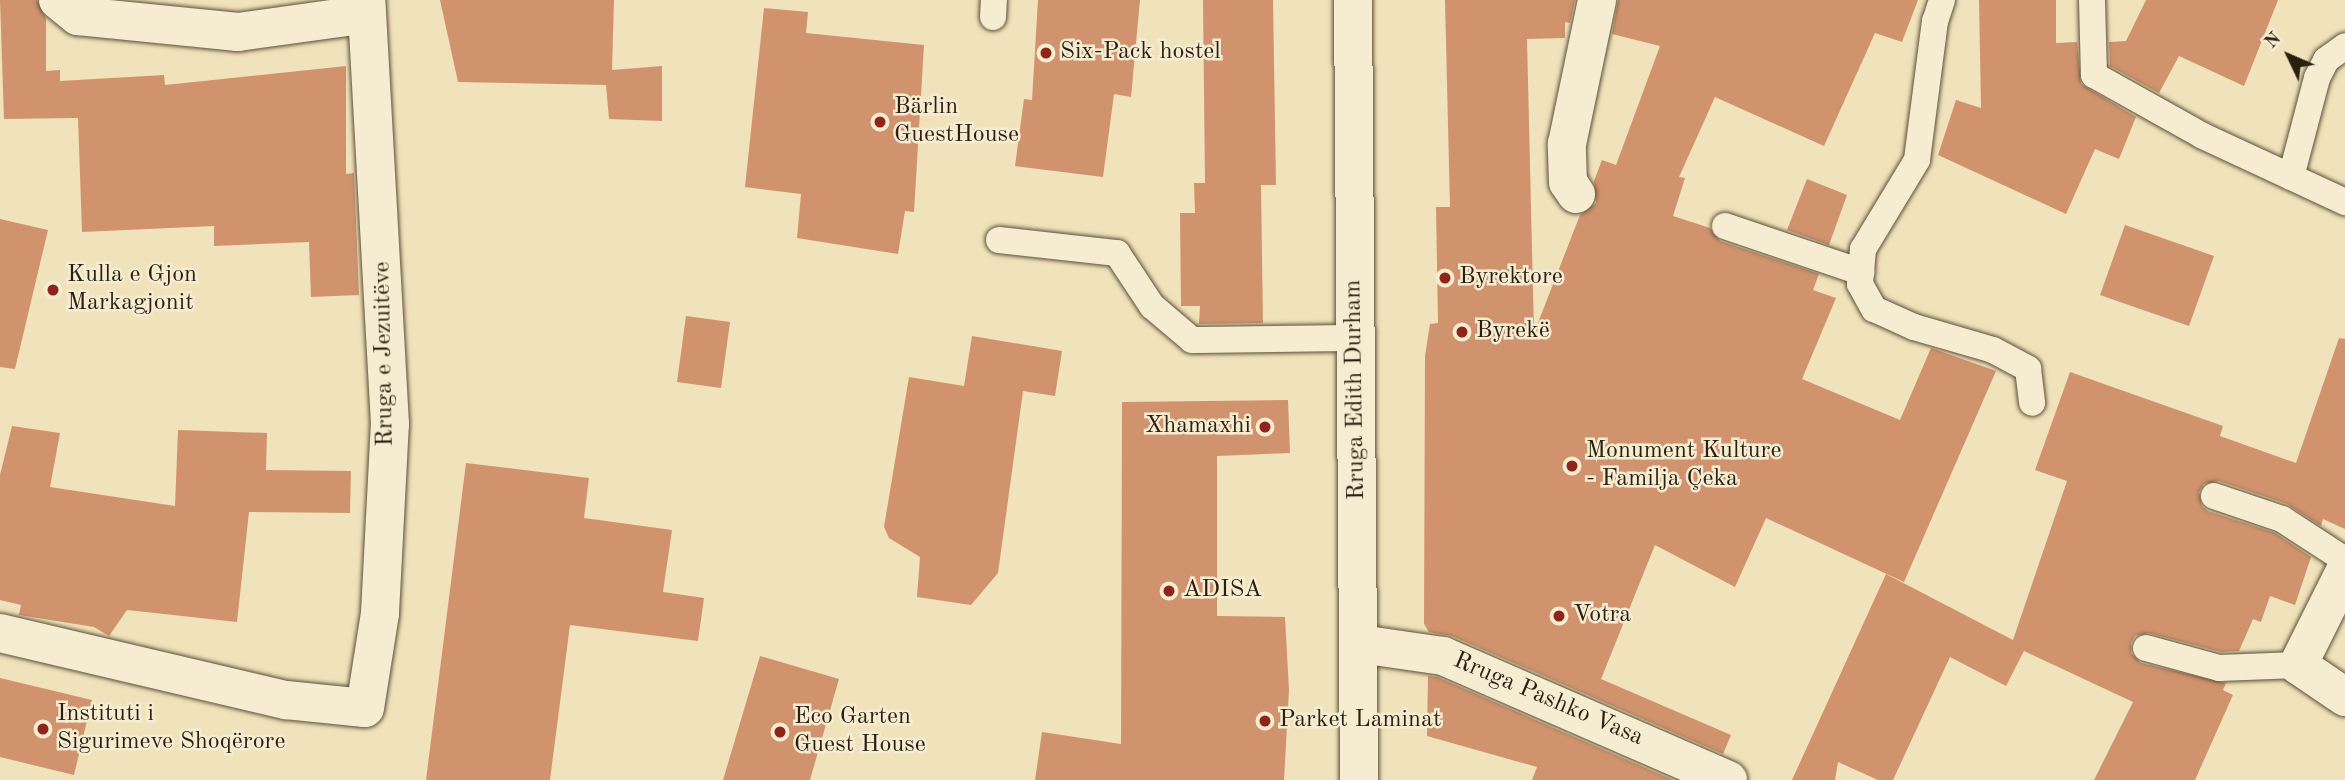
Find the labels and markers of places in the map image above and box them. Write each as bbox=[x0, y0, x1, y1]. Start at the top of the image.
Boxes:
place label: Six-Pack hostel bbox=[1060, 39, 1221, 67]
marker: Six-Pack hostel bbox=[1038, 45, 1054, 61]
place label: Bärlin GuestHouse bbox=[894, 94, 1019, 150]
marker: Bärlin GuestHouse bbox=[872, 114, 888, 130]
place label: Kulla e Gjon Markagjonit bbox=[67, 262, 197, 318]
place label: Byrektore bbox=[1459, 264, 1563, 292]
marker: Byrektore bbox=[1437, 270, 1453, 286]
marker: Kulla e Gjon Markagjonit bbox=[45, 282, 61, 298]
place label: Byrekë bbox=[1476, 318, 1550, 346]
marker: Byrekë bbox=[1454, 324, 1470, 340]
place label: Xhamaxhi bbox=[1145, 413, 1251, 441]
marker: Xhamaxhi bbox=[1257, 419, 1273, 435]
place label: Monument Kulture - Familja Çeka bbox=[1586, 438, 1782, 494]
marker: Monument Kulture - Familja Çeka bbox=[1564, 458, 1580, 474]
place label: ADISA bbox=[1183, 577, 1262, 605]
marker: ADISA bbox=[1161, 583, 1177, 599]
place label: Votra bbox=[1573, 602, 1631, 630]
marker: Votra bbox=[1551, 608, 1567, 624]
place label: Instituti i Sigurimeve Shoqërore bbox=[57, 701, 285, 757]
place label: Eco Garten Guest House bbox=[794, 704, 926, 760]
place label: Parket Laminat bbox=[1279, 707, 1441, 735]
marker: Parket Laminat bbox=[1257, 713, 1273, 729]
marker: Instituti i Sigurimeve Shoqërore bbox=[35, 721, 51, 737]
marker: Eco Garten Guest House bbox=[772, 724, 788, 740]

